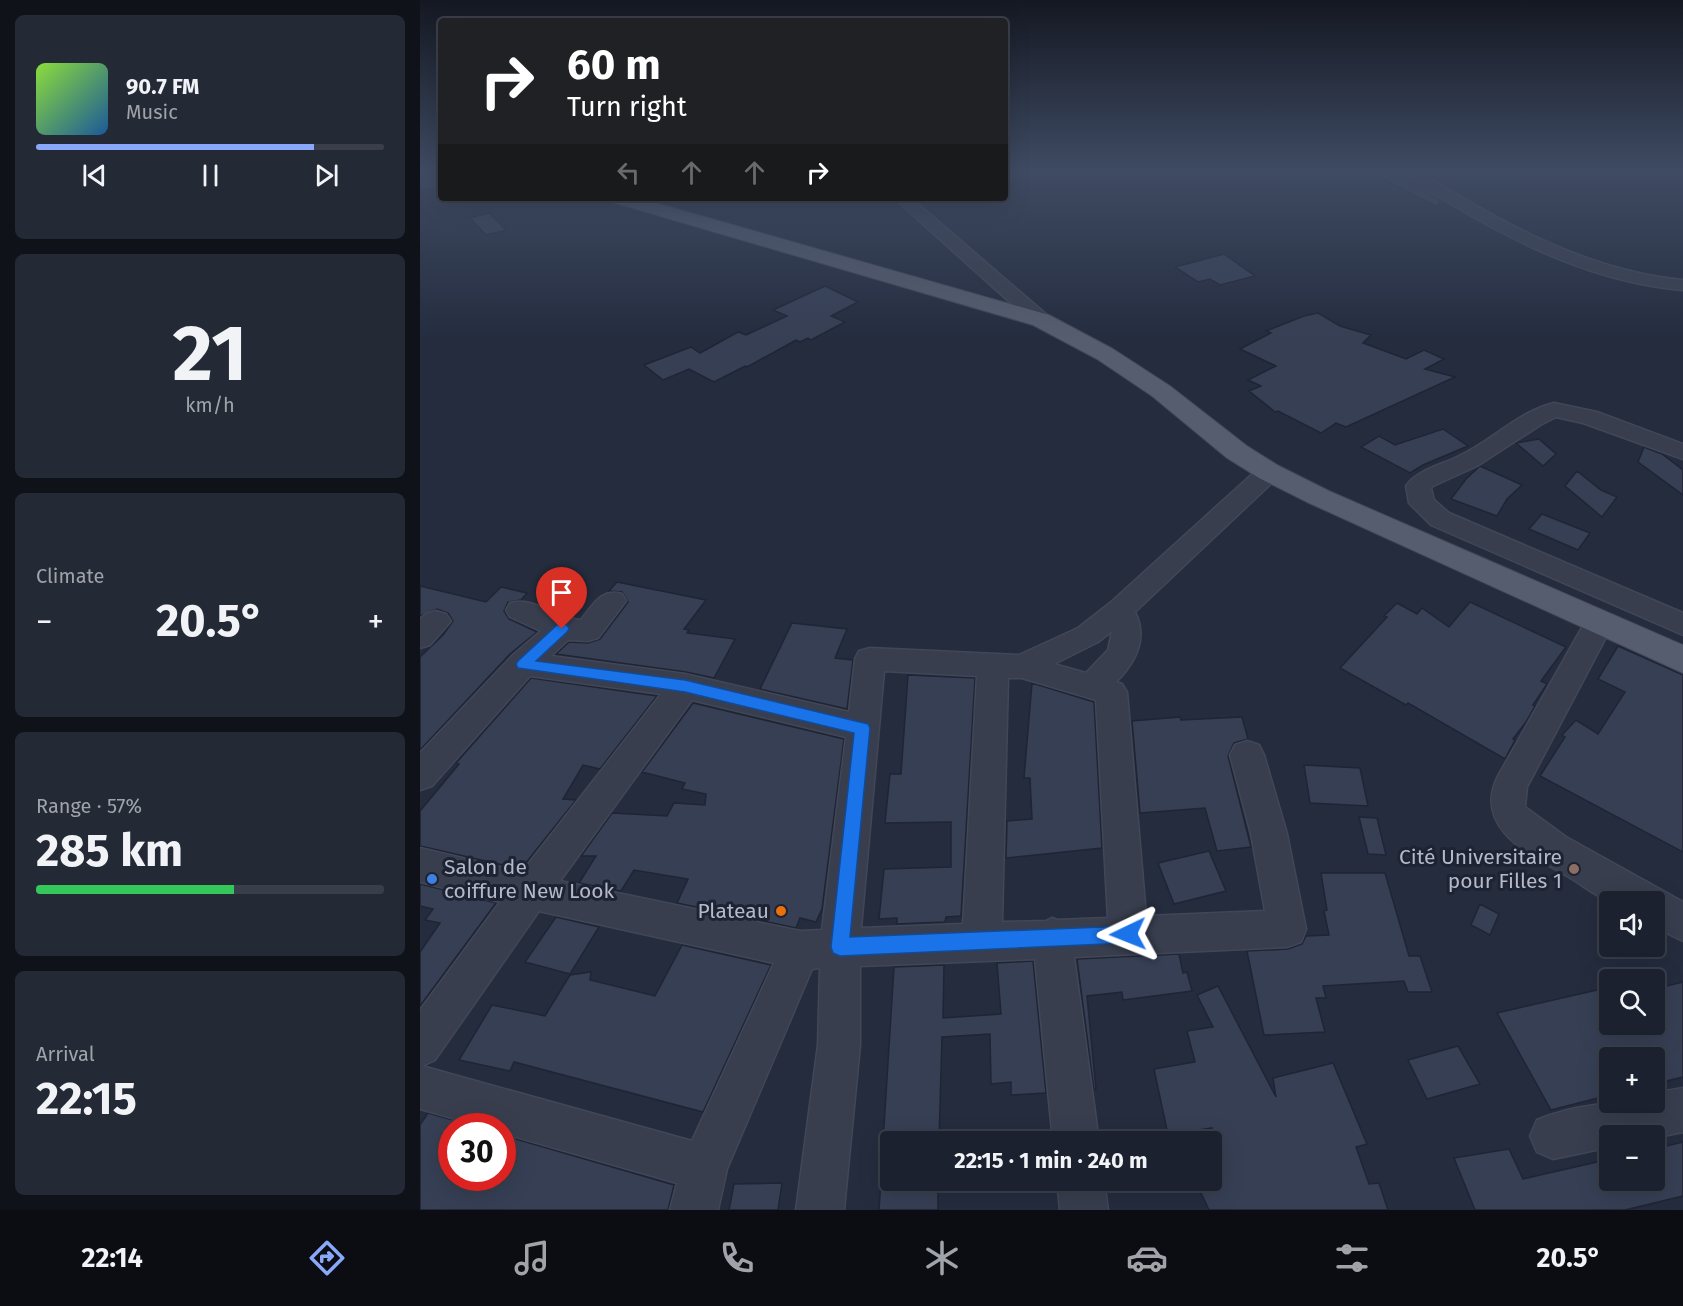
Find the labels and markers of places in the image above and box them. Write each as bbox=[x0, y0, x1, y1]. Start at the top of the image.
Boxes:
pin bbox=[536, 567, 587, 629]
place label: Cité Universitaire pour Filles 1 bbox=[1399, 844, 1562, 894]
place label: Salon de coiffure New Look bbox=[444, 854, 614, 904]
marker: Cité Universitaire pour Filles 1 bbox=[1567, 862, 1581, 876]
marker: Salon de coiffure New Look bbox=[425, 872, 439, 886]
place label: Plateau bbox=[697, 898, 769, 924]
marker: Plateau bbox=[774, 904, 788, 918]

